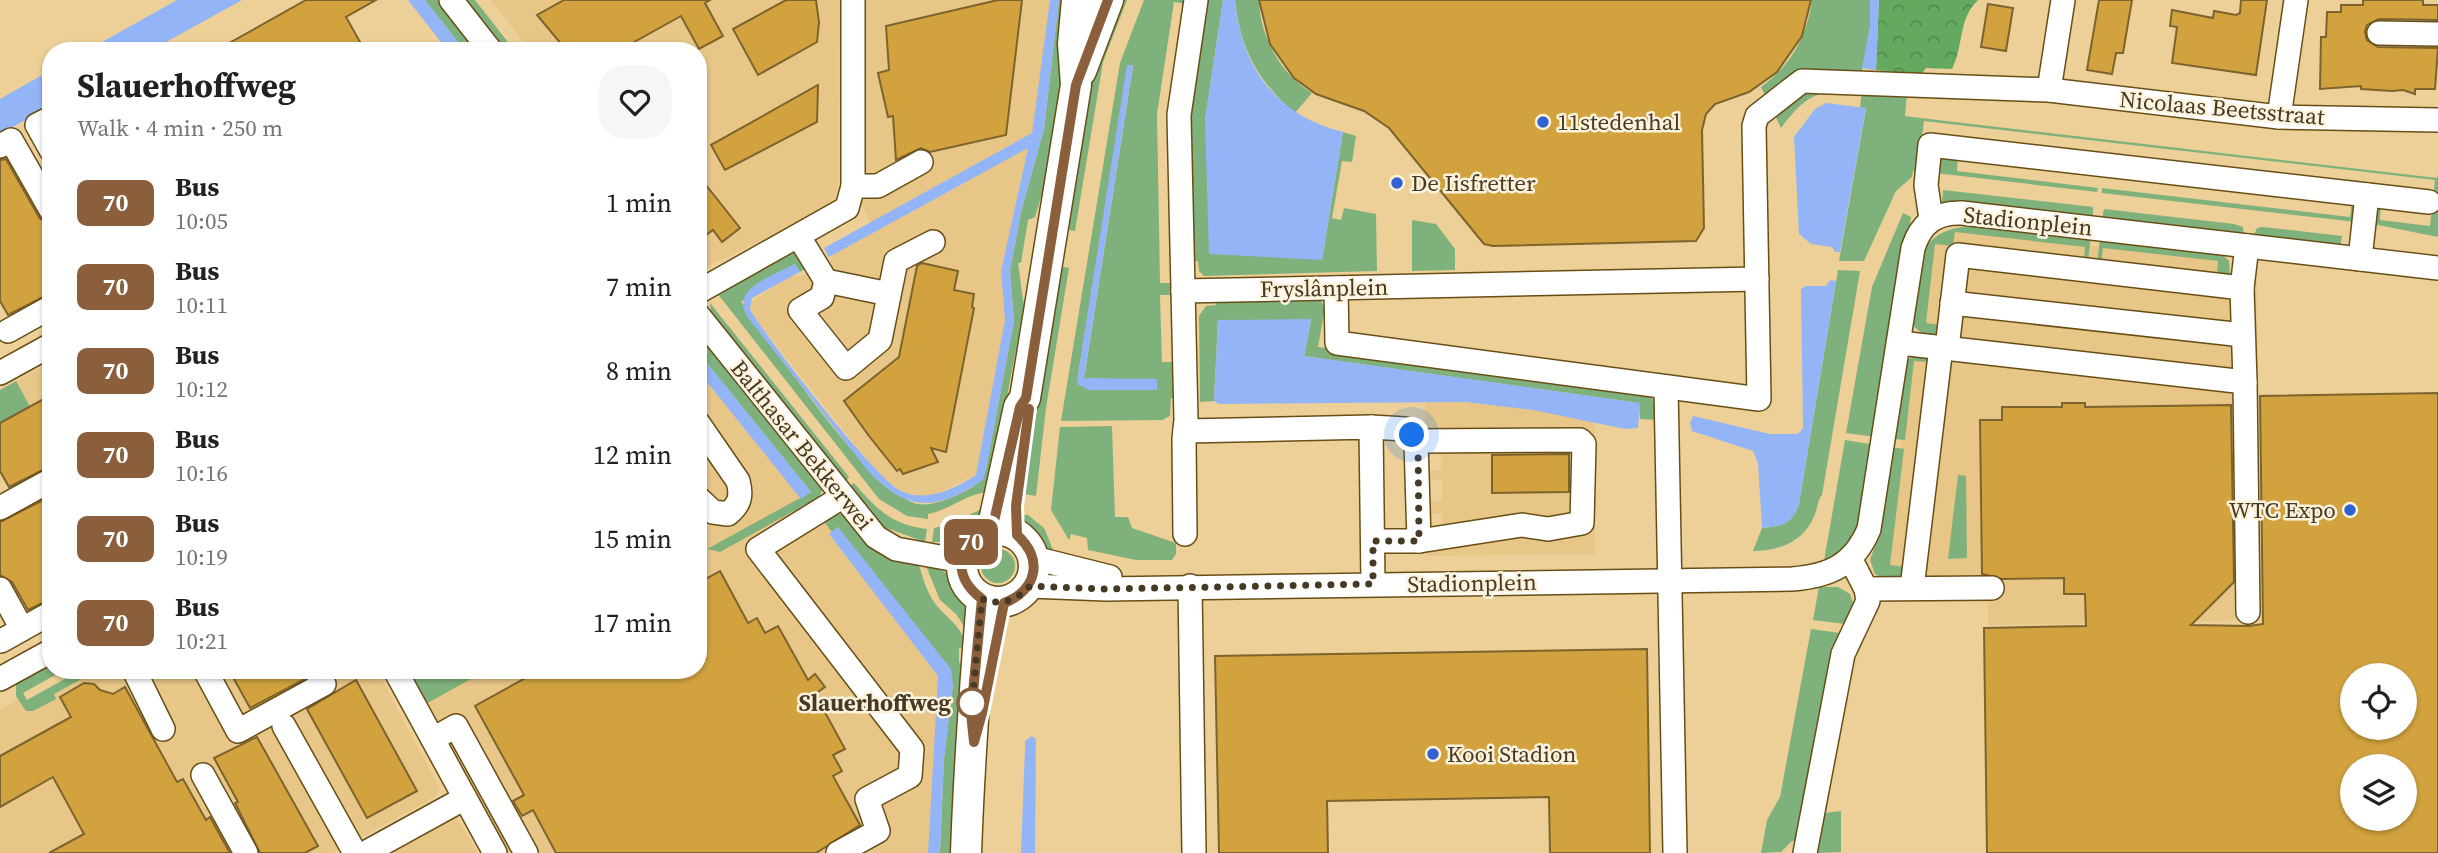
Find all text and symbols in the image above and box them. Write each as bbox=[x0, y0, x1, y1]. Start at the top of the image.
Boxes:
text: Slauerhoffweg bbox=[77, 63, 296, 108]
button: heart bbox=[598, 65, 672, 139]
street label: Nicolaas Beetsstraat bbox=[2118, 83, 2327, 133]
place label: 11stedenhal bbox=[1557, 106, 1680, 138]
text: Walk · 4 min · 250 m bbox=[77, 112, 283, 144]
marker: 11stedenhal bbox=[1535, 114, 1551, 130]
place label: De Iisfretter bbox=[1411, 167, 1536, 199]
text: Bus bbox=[175, 169, 219, 205]
marker: De Iisfretter bbox=[1389, 175, 1405, 191]
text: 1 min bbox=[606, 185, 672, 221]
text: 70 bbox=[102, 186, 129, 219]
street label: Stadionplein bbox=[1962, 198, 2094, 244]
text: 10:05 bbox=[175, 205, 228, 237]
text: Bus bbox=[175, 253, 219, 289]
text: 7 min bbox=[606, 269, 672, 305]
text: 70 bbox=[102, 270, 129, 303]
street label: Fryslânplein bbox=[1259, 271, 1389, 305]
text: 10:11 bbox=[175, 289, 228, 321]
text: Bus bbox=[175, 337, 219, 373]
text: 8 min bbox=[606, 353, 672, 389]
street label: Balthasar Bekkerwei bbox=[723, 353, 881, 537]
text: 70 bbox=[102, 354, 129, 387]
text: 10:12 bbox=[175, 373, 228, 405]
your location bbox=[1394, 417, 1429, 452]
text: Bus bbox=[175, 421, 219, 457]
text: 12 min bbox=[593, 437, 672, 473]
text: 70 bbox=[102, 438, 129, 471]
text: 10:16 bbox=[175, 457, 228, 489]
place label: WTC Expo bbox=[2229, 494, 2336, 526]
marker: WTC Expo bbox=[2342, 502, 2358, 518]
text: Bus bbox=[175, 505, 219, 541]
line badge: 70 bbox=[940, 519, 1002, 565]
text: 15 min bbox=[593, 521, 672, 557]
text: 70 bbox=[102, 522, 129, 555]
text: 70 bbox=[958, 525, 984, 558]
text: 10:19 bbox=[175, 541, 228, 573]
street label: Stadionplein bbox=[1407, 566, 1537, 600]
text: Bus bbox=[175, 589, 219, 625]
text: 17 min bbox=[593, 605, 672, 641]
text: 70 bbox=[102, 606, 129, 639]
text: 10:21 bbox=[175, 625, 228, 657]
map controls bbox=[2340, 663, 2417, 831]
button: locate bbox=[2340, 663, 2417, 740]
place label: Slauerhoffweg bbox=[798, 687, 952, 719]
marker: Slauerhoffweg bbox=[957, 688, 987, 718]
place label: Kooi Stadion bbox=[1447, 738, 1577, 770]
marker: Kooi Stadion bbox=[1425, 746, 1441, 762]
button: layers bbox=[2340, 754, 2417, 831]

